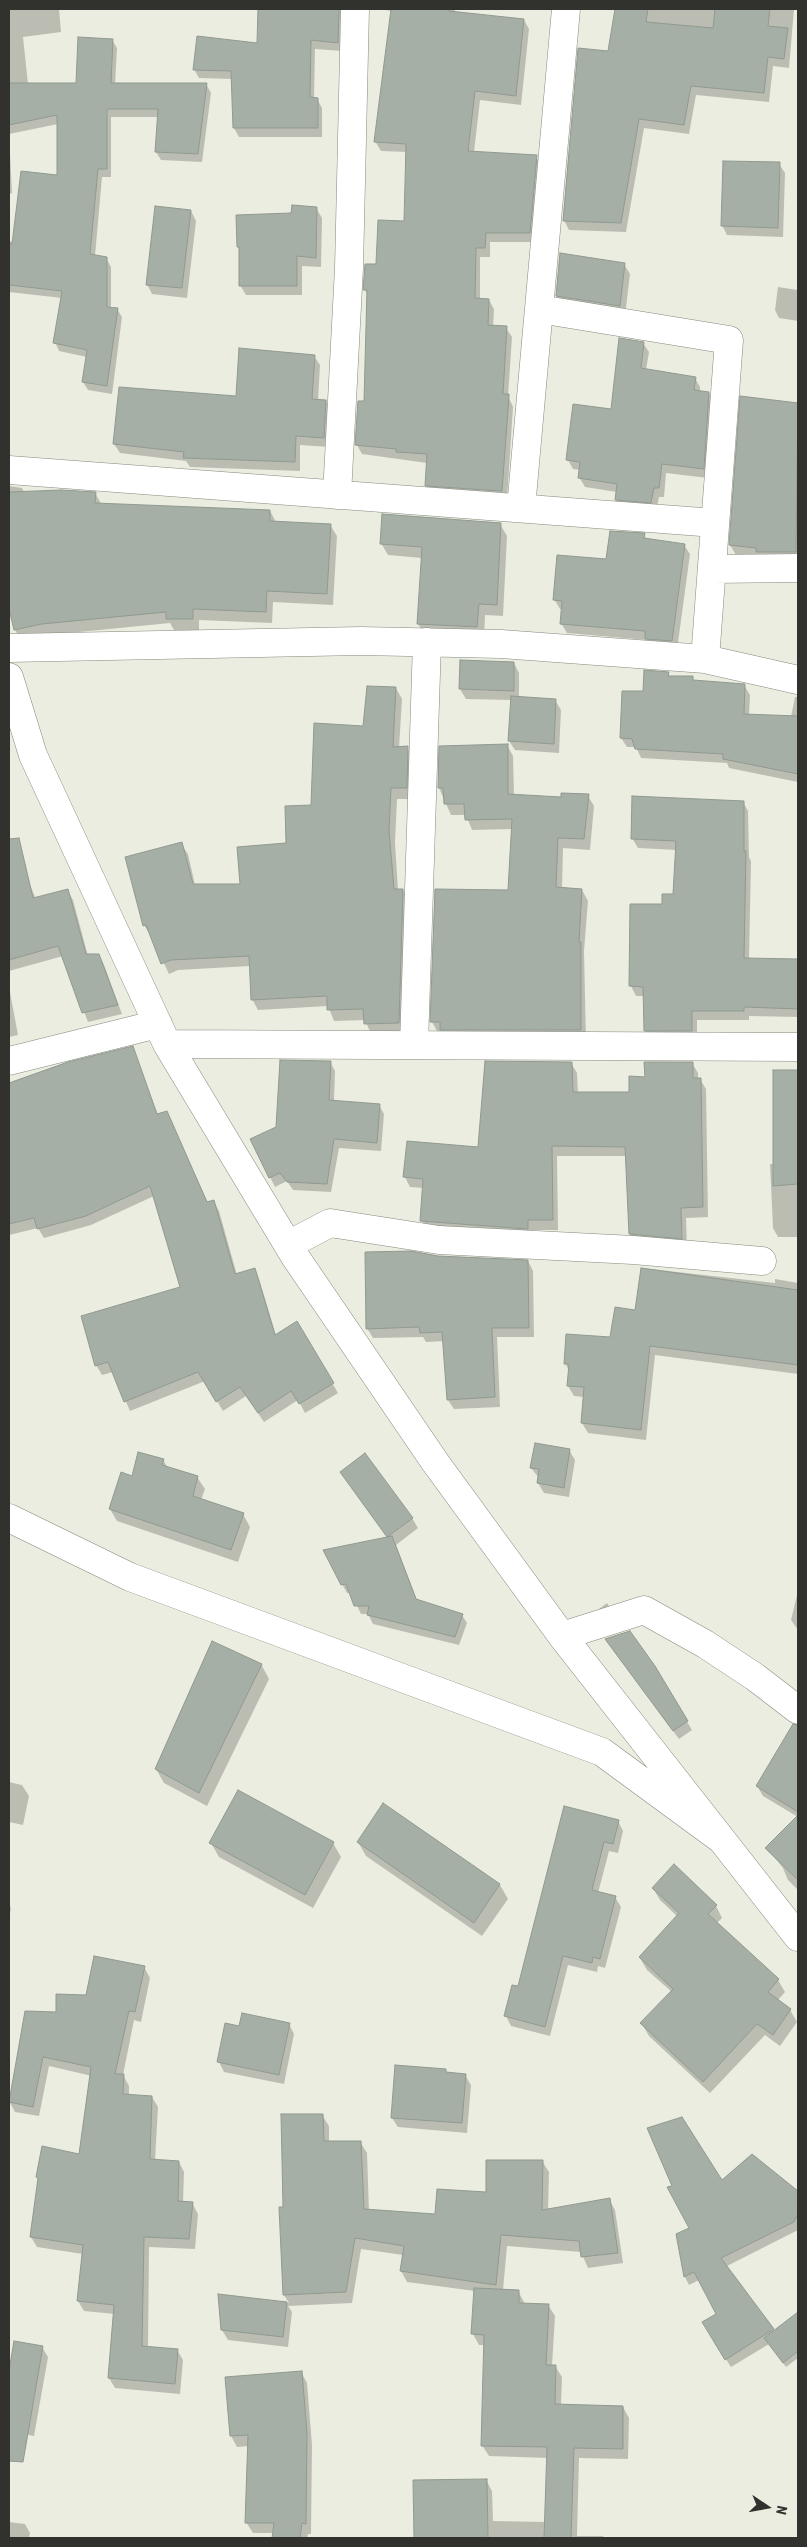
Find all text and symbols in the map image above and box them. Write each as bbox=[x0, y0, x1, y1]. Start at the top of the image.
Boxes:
north arrow bbox=[742, 2482, 792, 2532]
text: N bbox=[773, 2504, 790, 2516]

